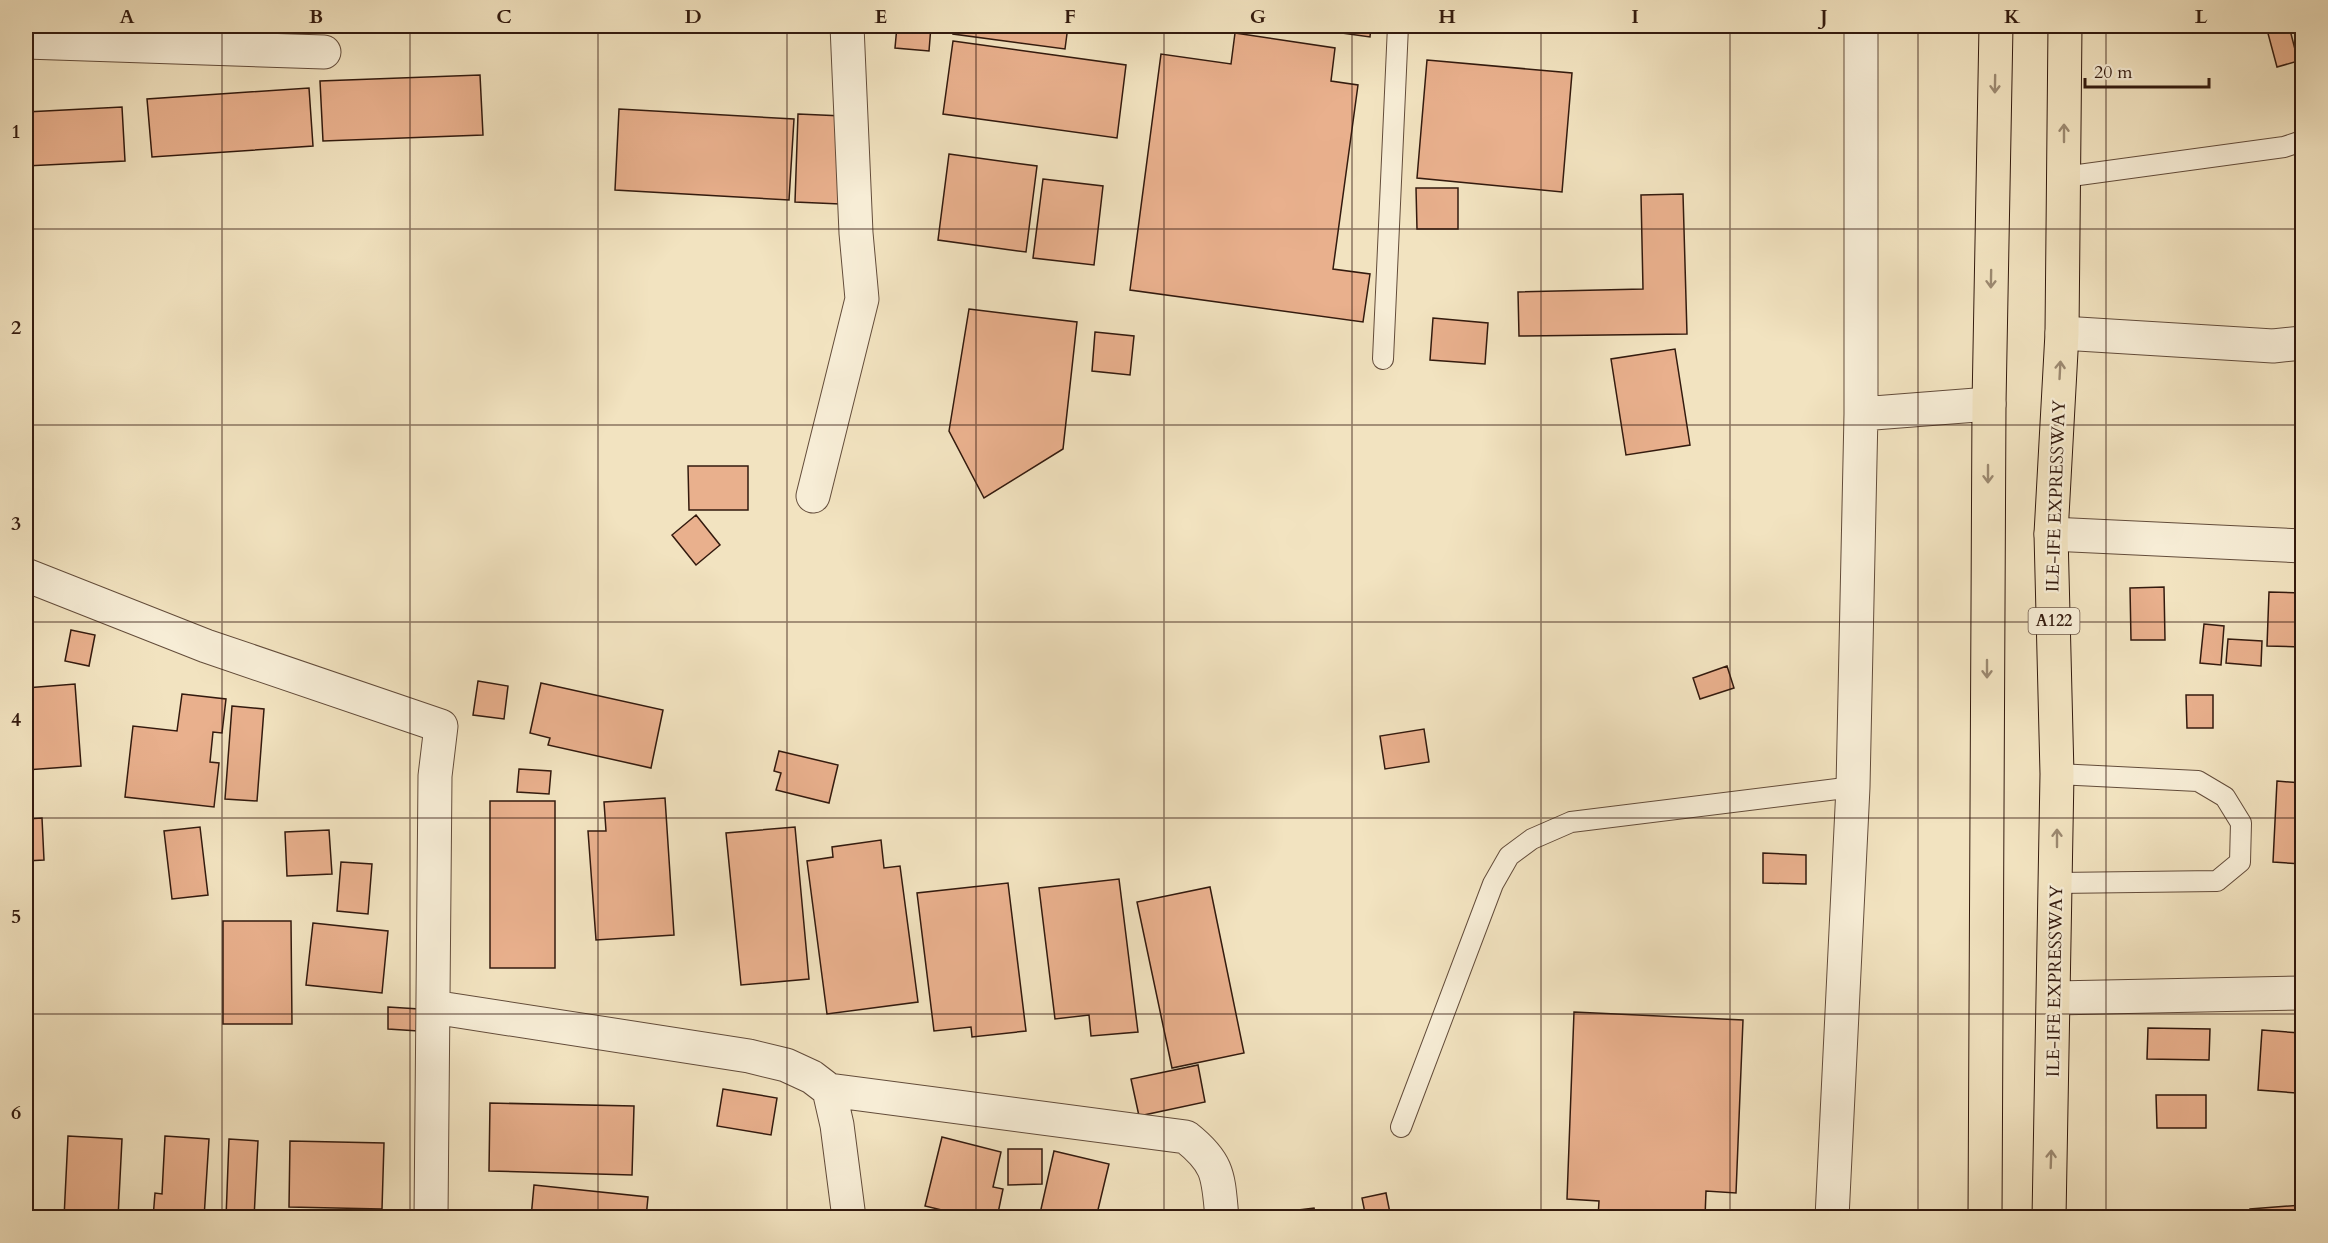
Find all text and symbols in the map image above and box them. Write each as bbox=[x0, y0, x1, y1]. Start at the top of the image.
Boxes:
text: A bbox=[119, 3, 135, 30]
text: B bbox=[309, 3, 323, 30]
text: C bbox=[496, 3, 512, 30]
text: D bbox=[684, 3, 702, 30]
text: E bbox=[875, 3, 887, 30]
text: F bbox=[1064, 3, 1076, 30]
text: G bbox=[1250, 3, 1266, 30]
text: H bbox=[1438, 3, 1456, 30]
text: I bbox=[1631, 3, 1639, 30]
text: J bbox=[1817, 3, 1828, 30]
text: K bbox=[2004, 3, 2021, 30]
text: L bbox=[2195, 3, 2208, 30]
scale bar bbox=[2085, 51, 2210, 89]
text: 20 m bbox=[2094, 60, 2133, 85]
one-way arrow bbox=[1989, 73, 2001, 93]
text: 1 bbox=[11, 118, 21, 145]
one-way arrow bbox=[2058, 124, 2070, 144]
one-way arrow bbox=[1985, 268, 1997, 288]
text: 2 bbox=[11, 314, 21, 341]
one-way arrow bbox=[2055, 361, 2066, 381]
street label: ILE-IFE EXPRESSWAY bbox=[2040, 399, 2072, 592]
one-way arrow bbox=[1982, 463, 1994, 483]
text: 3 bbox=[11, 510, 21, 537]
road number: A122 bbox=[2028, 608, 2080, 634]
one-way arrow bbox=[1981, 658, 1993, 678]
text: 4 bbox=[11, 706, 21, 733]
one-way arrow bbox=[2051, 829, 2063, 849]
street label: ILE-IFE EXPRESSWAY bbox=[2041, 884, 2069, 1077]
text: 5 bbox=[11, 903, 21, 930]
text: 6 bbox=[11, 1099, 21, 1126]
one-way arrow bbox=[2045, 1150, 2057, 1170]

